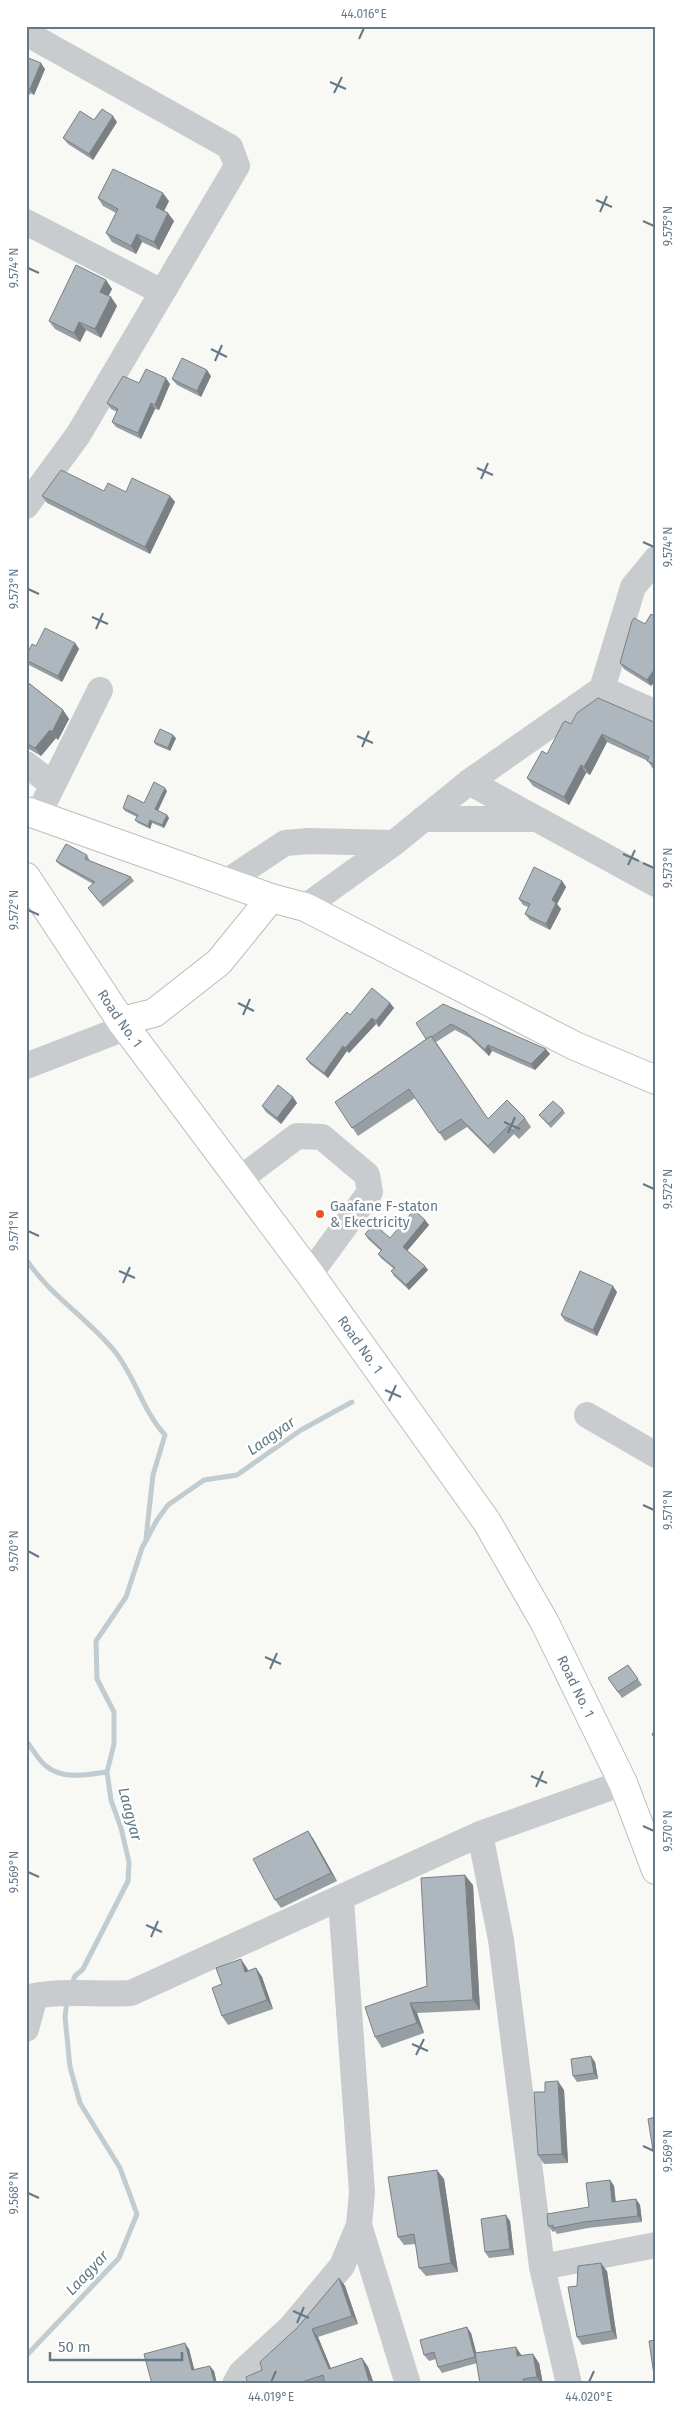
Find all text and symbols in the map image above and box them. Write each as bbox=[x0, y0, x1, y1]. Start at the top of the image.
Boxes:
text: 44.016°E bbox=[341, 7, 387, 21]
text: 9.575°N bbox=[661, 206, 675, 246]
text: 9.574°N bbox=[7, 248, 21, 288]
text: 9.574°N bbox=[661, 527, 675, 567]
text: 9.573°N bbox=[7, 569, 21, 609]
text: 9.573°N bbox=[661, 848, 675, 888]
text: 9.572°N bbox=[7, 890, 21, 930]
street label: Road No. 1 bbox=[94, 987, 146, 1051]
text: 9.572°N bbox=[661, 1169, 675, 1209]
place label: Gaafane F-staton & Ekectricity bbox=[330, 1198, 438, 1231]
marker: Gaafane F-staton & Ekectricity bbox=[314, 1208, 326, 1220]
text: 9.571°N bbox=[7, 1211, 21, 1251]
street label: Road No. 1 bbox=[334, 1313, 386, 1377]
water label: Laagyar bbox=[244, 1412, 299, 1459]
text: 9.571°N bbox=[661, 1490, 675, 1530]
text: 9.570°N bbox=[7, 1530, 21, 1572]
street label: Road No. 1 bbox=[553, 1653, 598, 1720]
water label: Laagyar bbox=[114, 1785, 146, 1844]
text: 9.570°N bbox=[661, 1810, 675, 1852]
text: 9.569°N bbox=[7, 1851, 21, 1893]
text: 9.569°N bbox=[661, 2130, 675, 2172]
text: 9.568°N bbox=[7, 2172, 21, 2214]
water label: Laagyar bbox=[62, 2246, 113, 2299]
scale bar bbox=[50, 2330, 182, 2362]
text: 50 m bbox=[58, 2338, 91, 2356]
text: 44.019°E bbox=[248, 2390, 294, 2404]
text: 44.020°E bbox=[565, 2390, 613, 2404]

